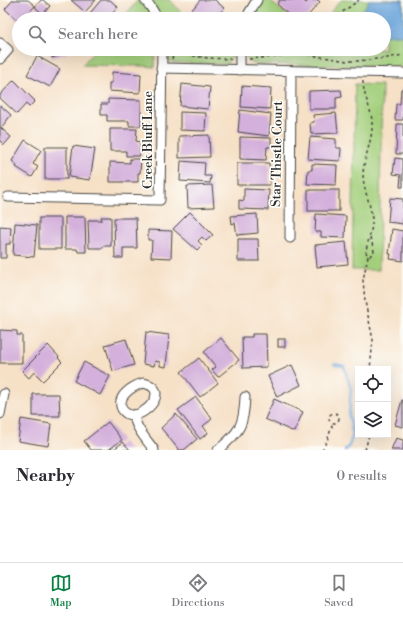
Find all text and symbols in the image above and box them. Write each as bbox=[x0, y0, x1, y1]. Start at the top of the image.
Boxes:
search box bbox=[12, 12, 391, 56]
icon: search bbox=[26, 23, 48, 45]
text: Search here bbox=[58, 25, 138, 44]
street label: Creek Bluff Lane bbox=[140, 91, 156, 189]
street label: Star Thistle Court bbox=[268, 100, 286, 207]
map controls bbox=[355, 366, 391, 438]
button: locate bbox=[355, 366, 391, 402]
button: layers bbox=[355, 402, 391, 438]
text: Nearby bbox=[16, 465, 75, 487]
text: 0 results bbox=[336, 468, 387, 484]
tab: Map bbox=[50, 572, 72, 610]
tab: Directions bbox=[172, 572, 225, 610]
tab: Saved bbox=[324, 572, 353, 610]

